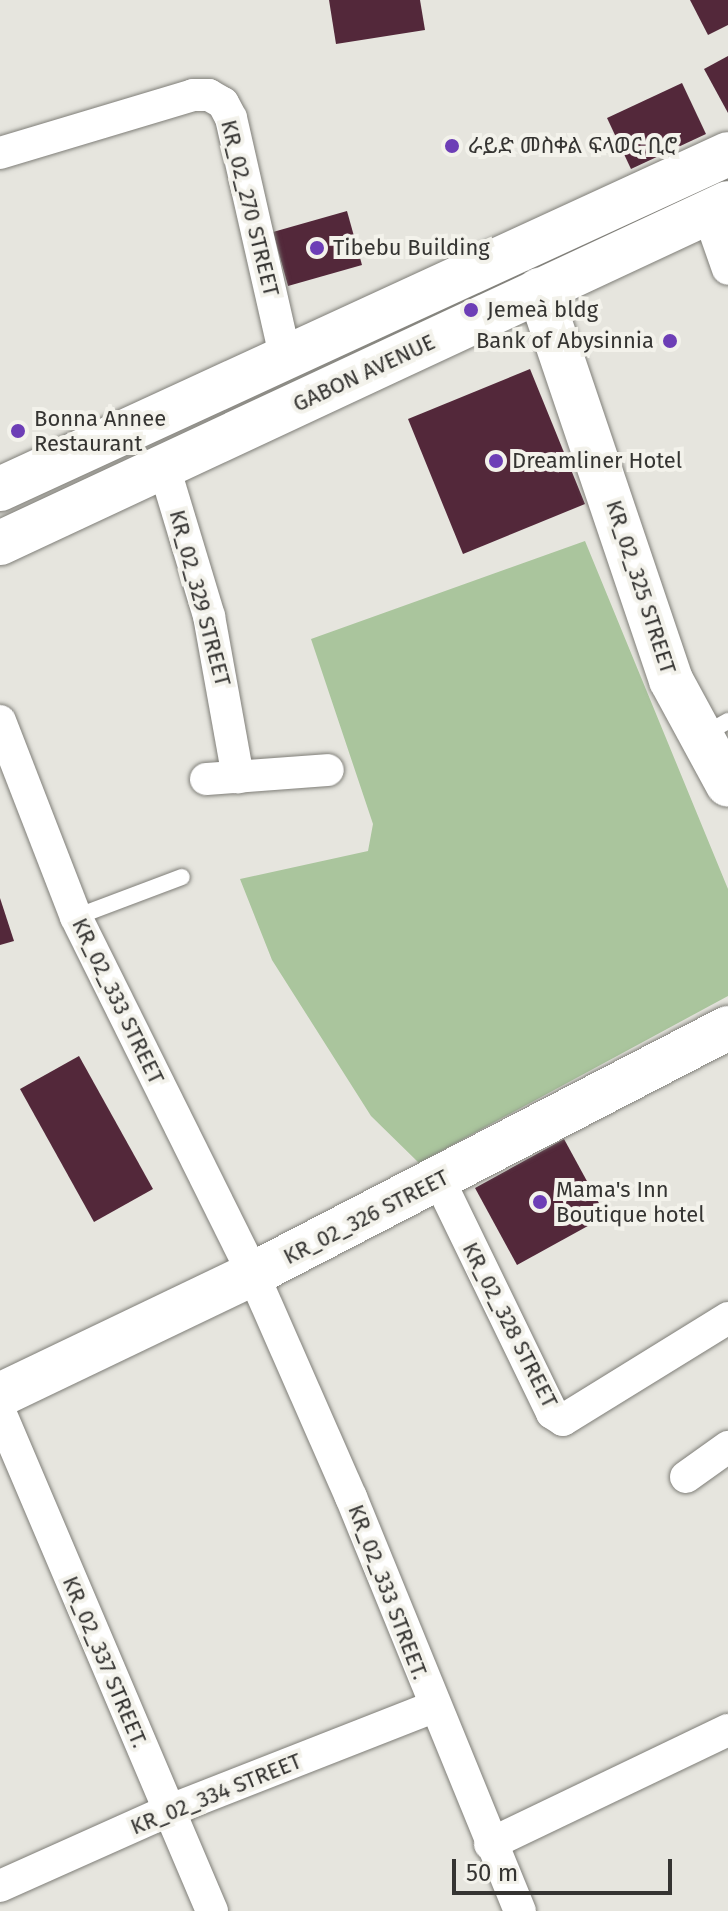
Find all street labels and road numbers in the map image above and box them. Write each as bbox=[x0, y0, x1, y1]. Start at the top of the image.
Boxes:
street label: KR_02_270 STREET bbox=[215, 117, 285, 299]
street label: GABON AVENUE bbox=[289, 329, 439, 417]
street label: KR_02_325 STREET bbox=[600, 497, 682, 677]
street label: KR_02_329 STREET bbox=[164, 507, 236, 689]
street label: KR_02_333 STREET bbox=[66, 914, 170, 1088]
street label: KR_02_326 STREET bbox=[279, 1164, 453, 1270]
street label: KR_02_328 STREET bbox=[457, 1238, 563, 1412]
street label: KR_02_333 STREET. bbox=[342, 1501, 434, 1683]
street label: KR_02_337 STREET. bbox=[57, 1572, 153, 1752]
street label: KR_02_334 STREET bbox=[127, 1748, 305, 1840]

